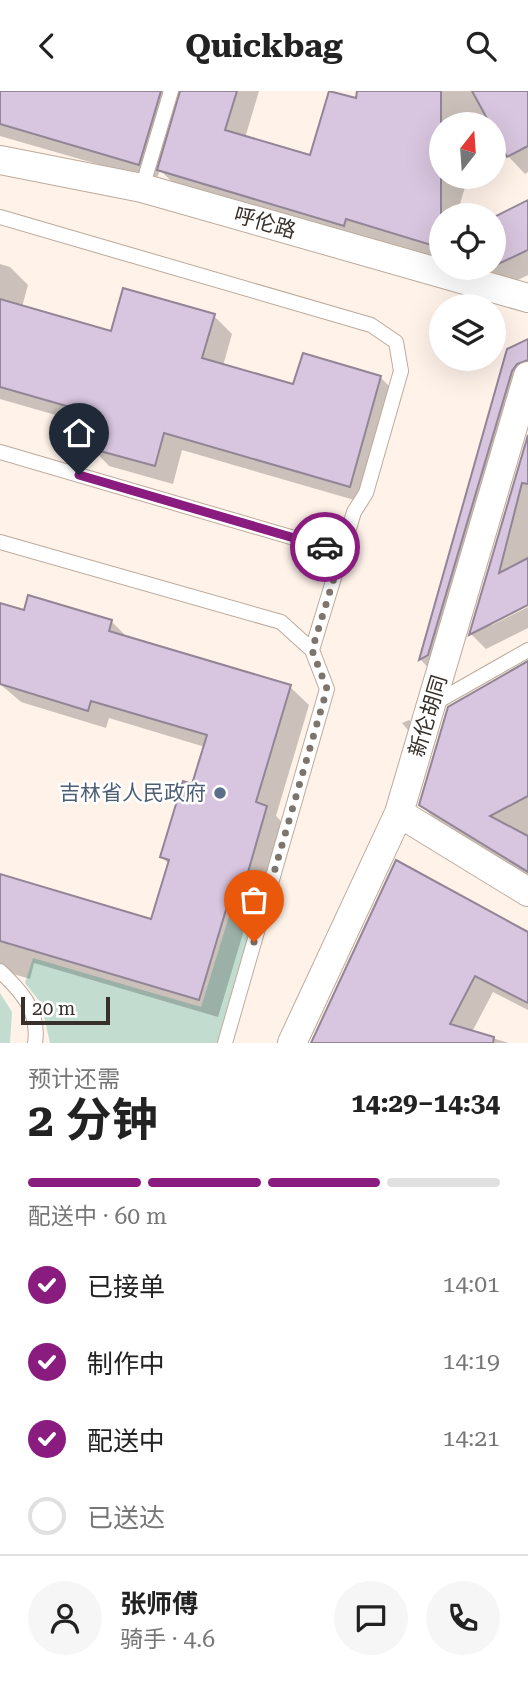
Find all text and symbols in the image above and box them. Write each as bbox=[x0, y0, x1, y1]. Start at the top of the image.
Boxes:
icon: back bbox=[28, 27, 66, 65]
text: Quickbag bbox=[185, 27, 343, 65]
icon: search bbox=[462, 27, 500, 65]
north arrow bbox=[429, 112, 506, 189]
map controls bbox=[429, 112, 506, 371]
street label: 呼伦路 bbox=[231, 203, 299, 243]
button: locate bbox=[429, 203, 506, 280]
button: layers bbox=[429, 294, 506, 371]
pin bbox=[49, 403, 109, 475]
icon: home bbox=[60, 414, 98, 452]
courier bbox=[290, 512, 360, 582]
icon: car bbox=[306, 528, 344, 566]
street label: 新伦胡同 bbox=[404, 672, 452, 760]
place label: 吉林省人民政府 bbox=[59, 781, 206, 805]
marker: 吉林省人民政府 bbox=[212, 785, 228, 801]
pin bbox=[224, 870, 284, 942]
icon: bag bbox=[235, 881, 273, 919]
scale bar bbox=[21, 994, 110, 1026]
text: 20 m bbox=[32, 997, 75, 1020]
text: 预计还需 bbox=[28, 1066, 120, 1093]
text: 14:29–14:34 bbox=[351, 1088, 500, 1118]
text: 2 分钟 bbox=[28, 1093, 157, 1147]
text: 配送中 · 60 m bbox=[28, 1203, 167, 1230]
icon: check bbox=[28, 1266, 66, 1304]
text: 14:01 bbox=[443, 1271, 500, 1298]
text: 已接单 bbox=[87, 1272, 165, 1302]
icon: check bbox=[28, 1343, 66, 1381]
text: 14:19 bbox=[443, 1348, 500, 1375]
text: 制作中 bbox=[87, 1349, 165, 1379]
icon: check bbox=[28, 1420, 66, 1458]
text: 14:21 bbox=[443, 1425, 500, 1452]
text: 配送中 bbox=[87, 1426, 165, 1456]
text: 已送达 bbox=[87, 1503, 165, 1533]
button: person bbox=[28, 1581, 102, 1655]
button: chat bbox=[334, 1581, 408, 1655]
button: phone bbox=[426, 1581, 500, 1655]
text: 张师傅 bbox=[120, 1589, 198, 1619]
text: 骑手 · 4.6 bbox=[120, 1626, 215, 1653]

